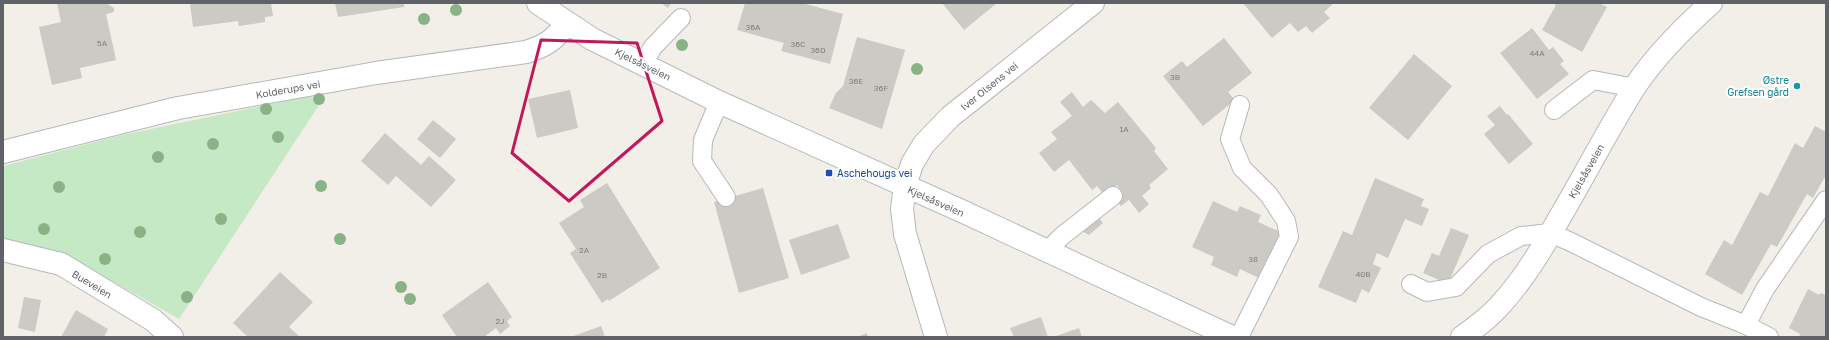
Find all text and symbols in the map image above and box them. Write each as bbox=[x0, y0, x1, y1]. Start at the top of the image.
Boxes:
house number: 36A bbox=[746, 22, 761, 32]
house number: 5A bbox=[97, 38, 108, 48]
house number: 36C bbox=[791, 39, 806, 49]
street label: Kjelsåsveien bbox=[613, 45, 673, 83]
house number: 36D bbox=[810, 45, 826, 55]
house number: 44A bbox=[1529, 48, 1545, 58]
street label: Iver Olsens vei bbox=[958, 59, 1020, 113]
house number: 3B bbox=[1170, 72, 1180, 82]
place label: Østre Grefsen gård bbox=[1727, 74, 1789, 98]
house number: 36E bbox=[849, 76, 863, 86]
street label: Kolderups vei bbox=[255, 77, 321, 101]
marker: Østre Grefsen gård bbox=[1792, 81, 1802, 91]
house number: 36F bbox=[874, 83, 888, 93]
house number: 1A bbox=[1119, 124, 1129, 134]
street label: Kjelsåsveien bbox=[1566, 142, 1606, 200]
place label: Aschehougs vei bbox=[837, 167, 912, 179]
marker: Aschehougs vei bbox=[824, 168, 834, 178]
street label: Kjelsåsveien bbox=[906, 183, 966, 219]
house number: 2A bbox=[579, 245, 590, 255]
house number: 38 bbox=[1248, 254, 1258, 264]
street label: Bueveien bbox=[70, 267, 114, 301]
house number: 40B bbox=[1355, 269, 1371, 279]
house number: 2B bbox=[597, 270, 607, 280]
house number: 2J bbox=[495, 316, 505, 326]

